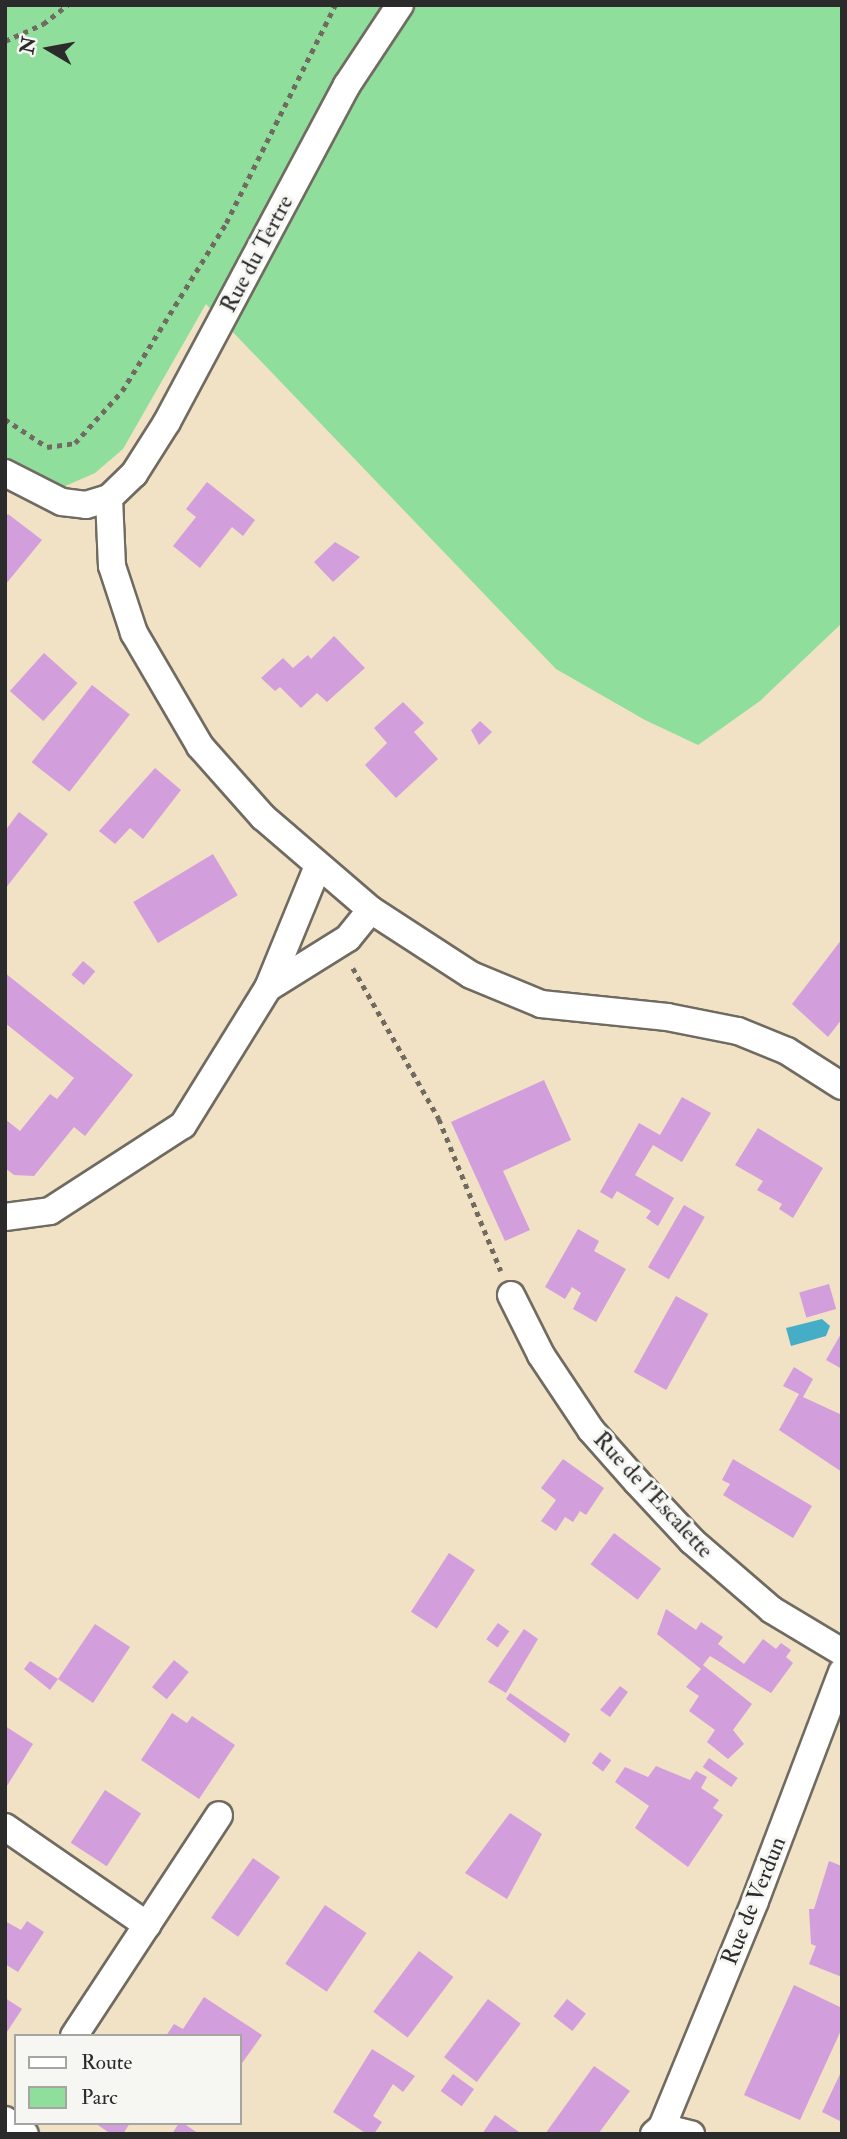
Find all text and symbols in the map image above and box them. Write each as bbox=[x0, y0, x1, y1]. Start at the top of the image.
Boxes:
north arrow bbox=[14, 14, 84, 84]
text: N bbox=[15, 35, 42, 56]
street label: Rue du Tertre bbox=[215, 191, 299, 317]
street label: Rue de l'Escalette bbox=[587, 1426, 719, 1564]
street label: Rue de Verdun bbox=[716, 1833, 792, 1969]
legend bbox=[14, 2034, 242, 2125]
text: Route bbox=[81, 2049, 132, 2076]
text: Parc bbox=[81, 2084, 118, 2111]

